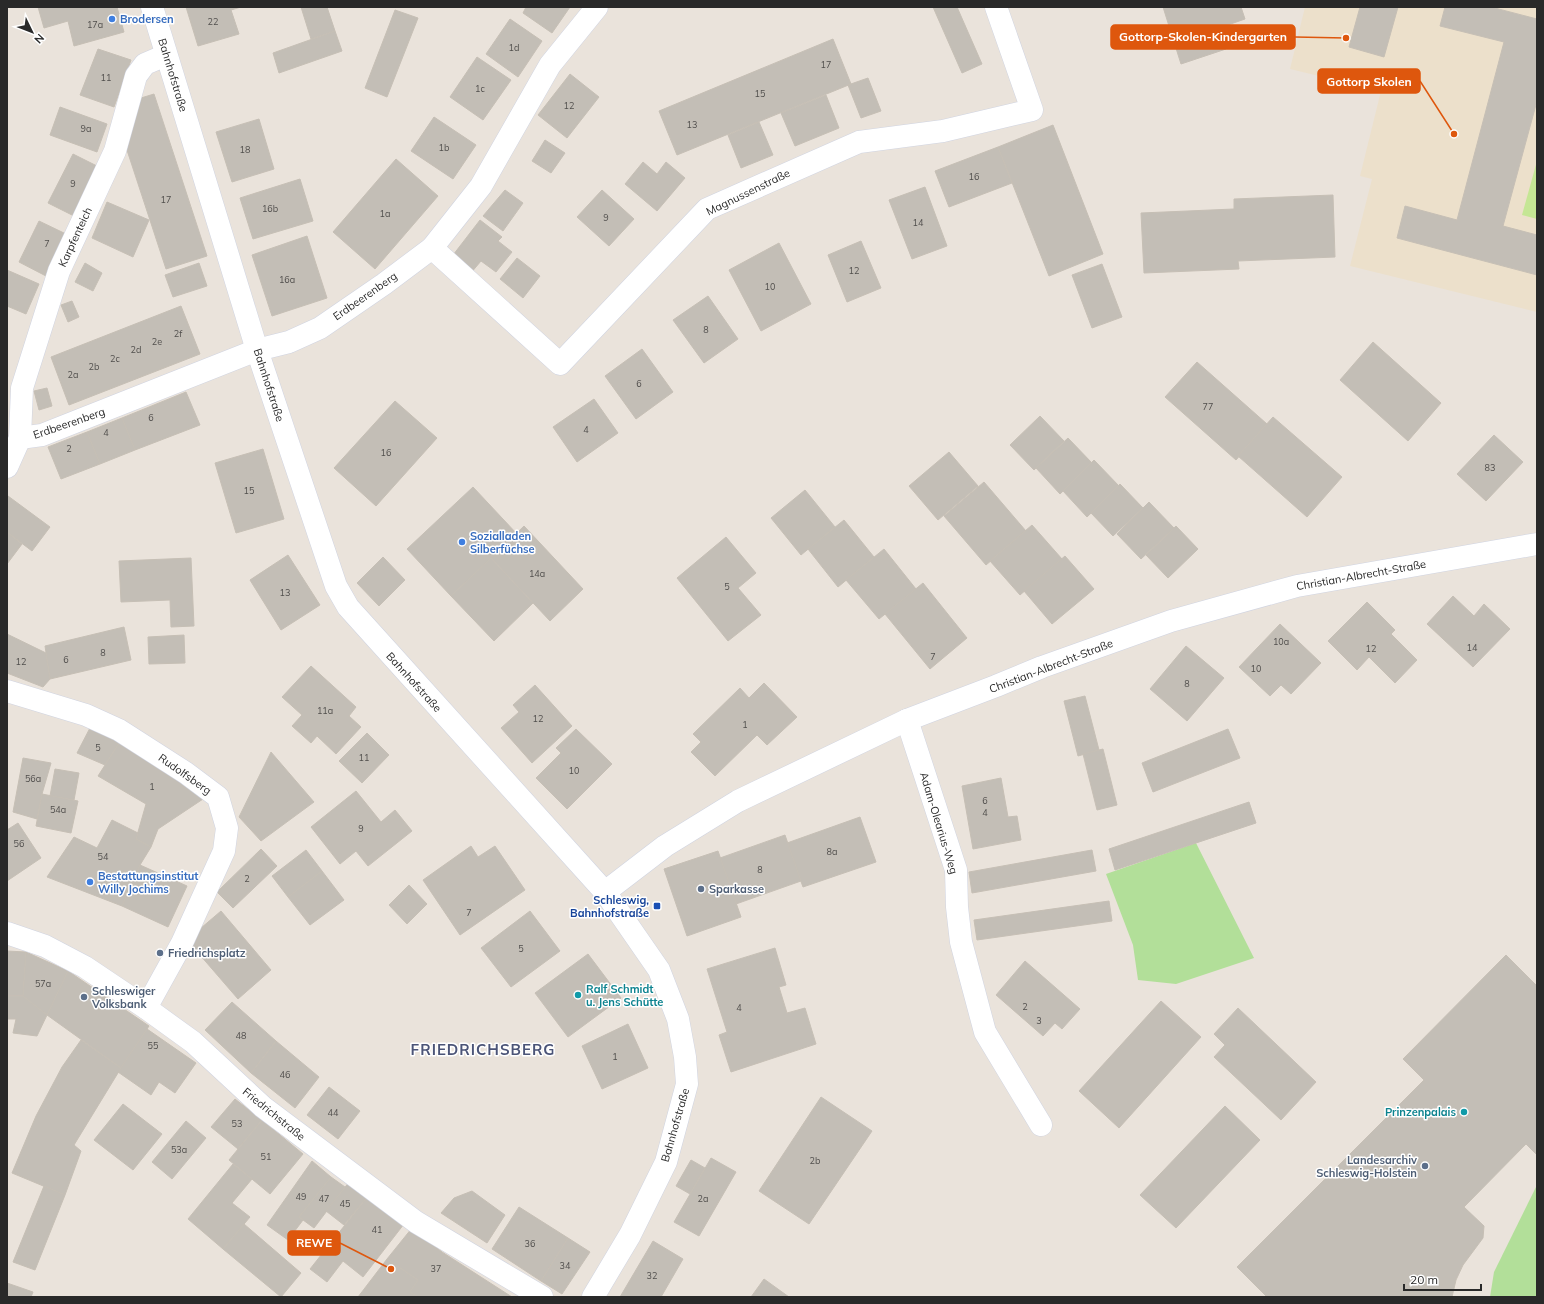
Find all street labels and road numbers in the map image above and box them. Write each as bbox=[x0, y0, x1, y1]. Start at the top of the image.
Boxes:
street label: Bahnhofstraße bbox=[155, 37, 191, 113]
street label: Magnussenstraße bbox=[704, 166, 792, 218]
street label: Karpfenteich bbox=[55, 205, 95, 269]
street label: Erdbeerenberg bbox=[330, 269, 400, 323]
street label: Bahnhofstraße bbox=[251, 347, 287, 423]
street label: Erdbeerenberg bbox=[31, 404, 107, 442]
street label: Christian-Albrecht-Straße bbox=[1295, 557, 1427, 593]
street label: Christian-Albrecht-Straße bbox=[987, 636, 1115, 696]
street label: Bahnhofstraße bbox=[383, 649, 445, 715]
street label: Rudolfsberg bbox=[156, 751, 214, 797]
street label: Adam-Olearius-Weg bbox=[917, 770, 961, 876]
street label: Friedrichstraße bbox=[240, 1084, 308, 1144]
street label: Bahnhofstraße bbox=[658, 1087, 692, 1163]

